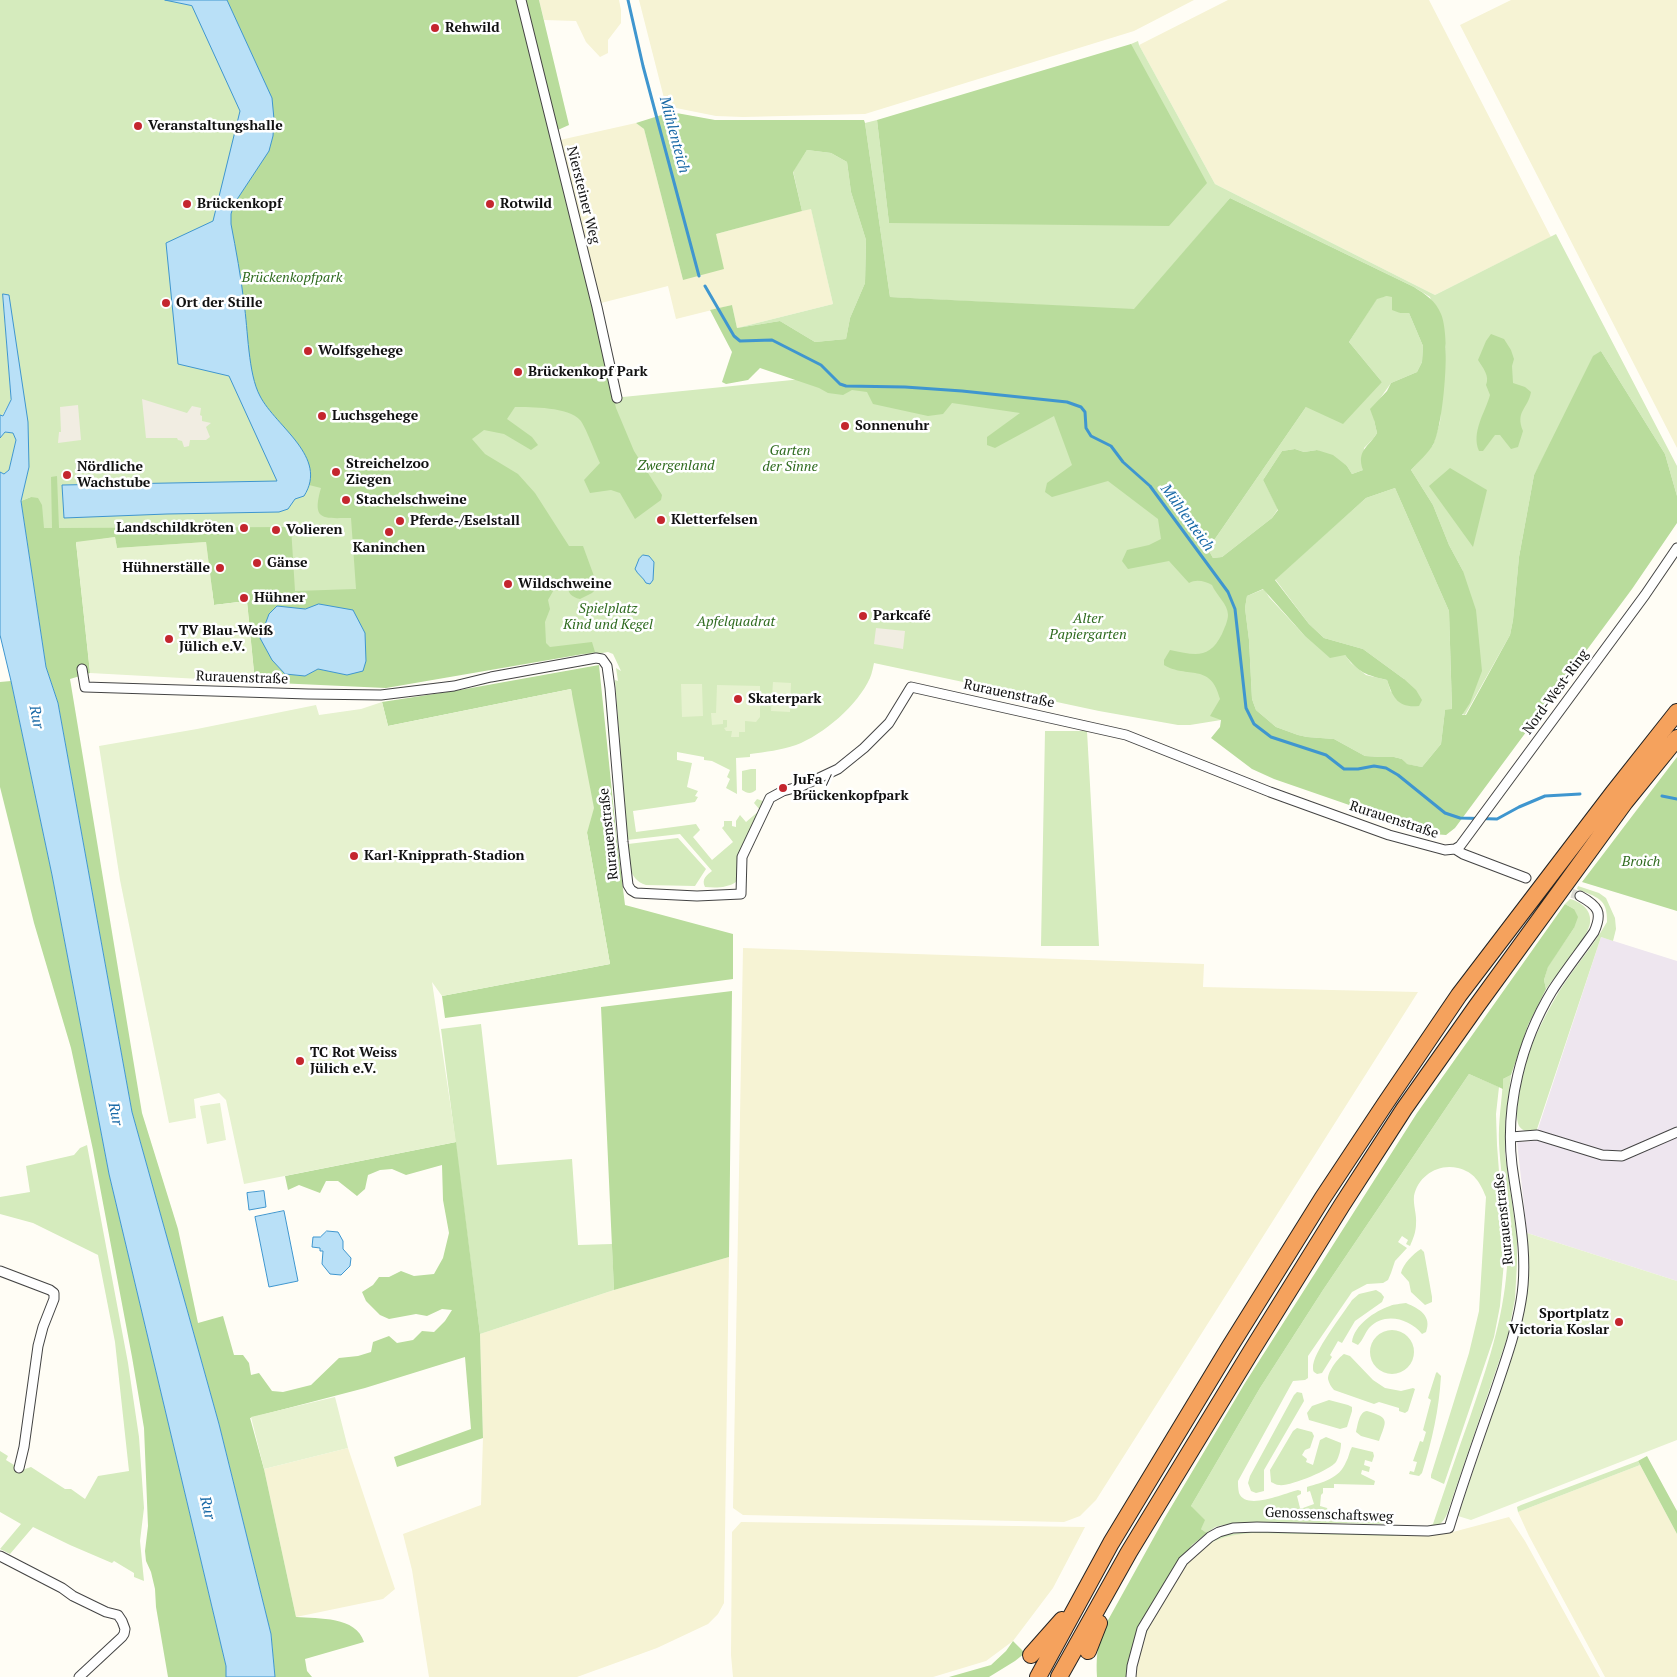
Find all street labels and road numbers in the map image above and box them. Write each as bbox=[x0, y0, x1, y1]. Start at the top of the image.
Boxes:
street label: Niersteiner Weg bbox=[563, 144, 603, 246]
street label: Nord-West-Ring bbox=[1519, 646, 1593, 738]
street label: Rurauenstraße bbox=[196, 668, 288, 688]
street label: Rurauenstraße bbox=[962, 676, 1056, 712]
street label: Rurauenstraße bbox=[596, 787, 622, 881]
street label: Rurauenstraße bbox=[1347, 798, 1441, 842]
street label: Rurauenstraße bbox=[1491, 1172, 1517, 1266]
street label: Genossenschaftsweg bbox=[1265, 1504, 1393, 1526]

